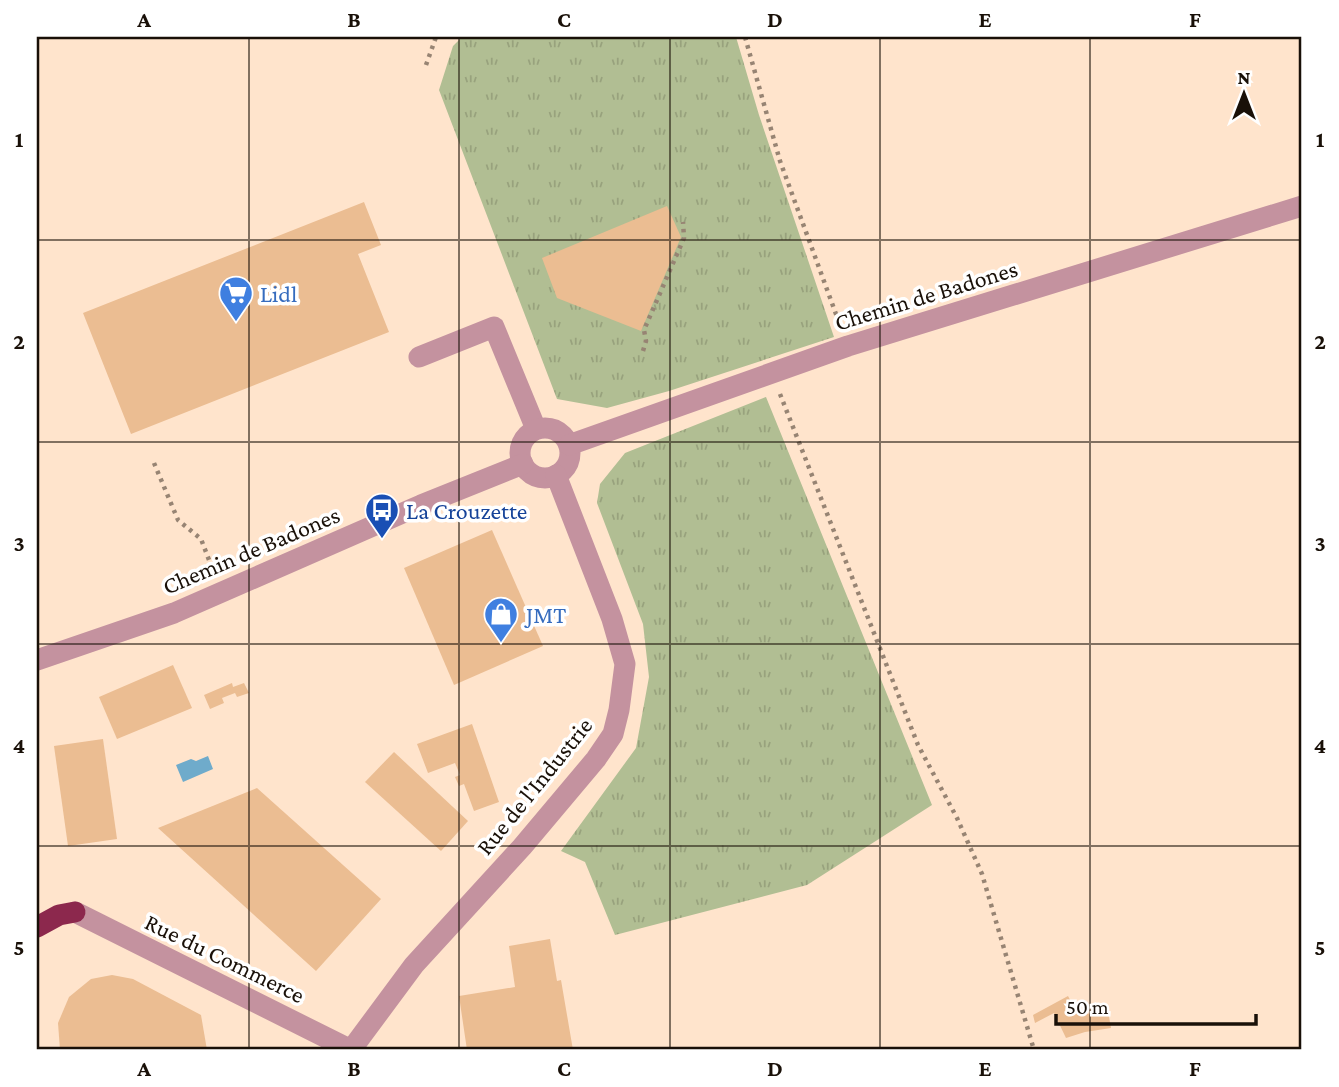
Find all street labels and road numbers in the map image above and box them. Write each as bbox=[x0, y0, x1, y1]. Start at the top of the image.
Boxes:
street label: Chemin de Badones bbox=[831, 254, 1021, 336]
street label: Chemin de Badones bbox=[158, 500, 344, 600]
street label: Rue de l'Industrie bbox=[470, 712, 598, 860]
street label: Rue du Commerce bbox=[141, 908, 309, 1008]

